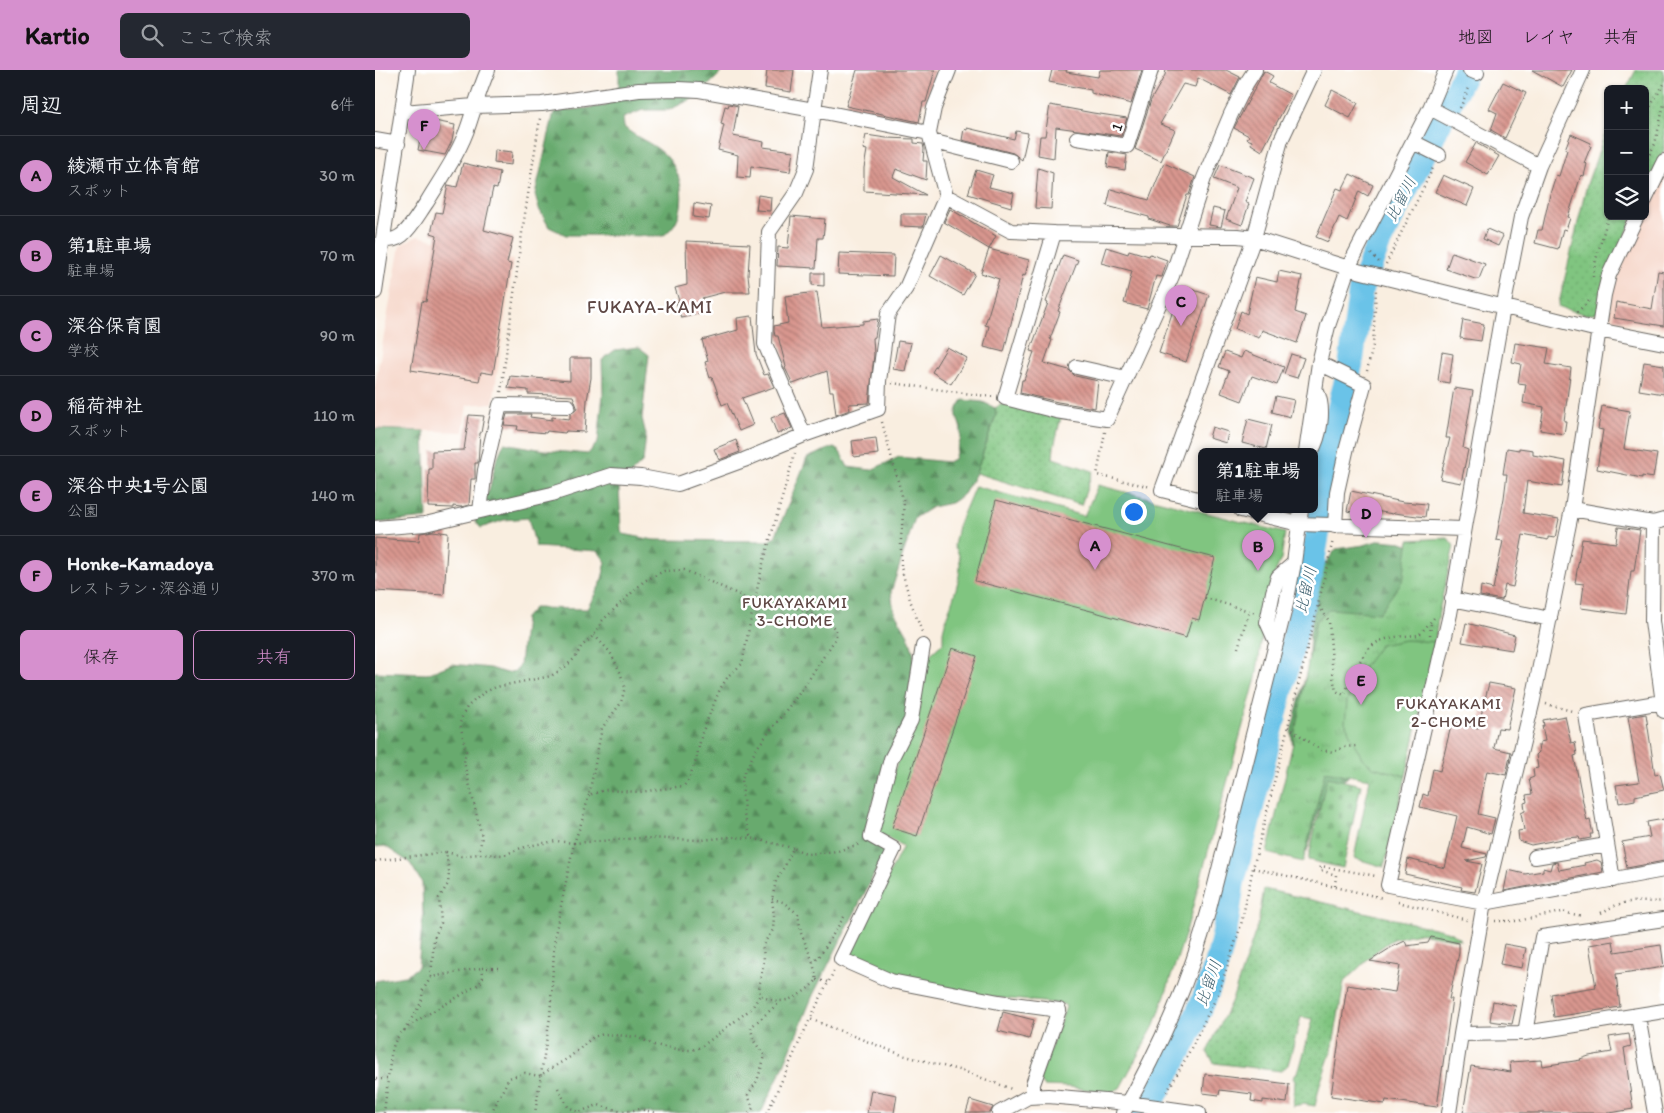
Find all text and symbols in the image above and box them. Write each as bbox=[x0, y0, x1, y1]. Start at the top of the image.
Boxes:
search box bbox=[120, 13, 470, 58]
text: Kartio bbox=[25, 21, 90, 50]
icon: search bbox=[138, 21, 166, 49]
text: ここで検索 bbox=[178, 26, 273, 49]
text: 地図 bbox=[1458, 26, 1494, 48]
text: レイヤ bbox=[1522, 26, 1575, 48]
text: 共有 bbox=[1603, 26, 1639, 48]
map controls bbox=[1604, 85, 1649, 220]
button: + bbox=[1604, 85, 1649, 130]
text: 周辺 bbox=[20, 92, 62, 117]
text: 6件 bbox=[331, 95, 355, 114]
pin: F bbox=[408, 109, 440, 150]
street label: 1 bbox=[1107, 121, 1127, 133]
button: − bbox=[1604, 130, 1649, 175]
text: 綾瀬市立体育館 bbox=[67, 154, 200, 177]
text: A bbox=[31, 166, 41, 185]
text: 30 m bbox=[319, 166, 355, 185]
water label: 比留川 bbox=[1381, 174, 1420, 225]
button: layers bbox=[1604, 175, 1649, 220]
text: スポット bbox=[67, 181, 131, 200]
text: 第1駐車場 bbox=[67, 234, 152, 257]
text: B bbox=[31, 246, 41, 265]
text: 70 m bbox=[320, 246, 355, 265]
text: 駐車場 bbox=[67, 261, 115, 280]
pin: C bbox=[1165, 285, 1197, 326]
district label: FUKAYA-KAMI bbox=[587, 296, 713, 318]
text: 深谷保育園 bbox=[67, 314, 162, 337]
text: C bbox=[31, 326, 41, 345]
text: 90 m bbox=[320, 326, 355, 345]
text: 学校 bbox=[67, 341, 99, 360]
text: 稲荷神社 bbox=[67, 394, 143, 417]
text: D bbox=[31, 406, 41, 425]
text: 110 m bbox=[313, 406, 355, 425]
text: スポット bbox=[67, 421, 131, 440]
popup bbox=[1198, 448, 1318, 513]
text: 第1駐車場 bbox=[1216, 459, 1300, 482]
text: 深谷中央1号公園 bbox=[67, 474, 209, 497]
text: E bbox=[32, 486, 40, 505]
text: 140 m bbox=[311, 486, 355, 505]
text: 駐車場 bbox=[1216, 486, 1264, 505]
pin: D bbox=[1350, 497, 1382, 538]
your location bbox=[1121, 499, 1147, 525]
text: 公園 bbox=[67, 501, 99, 520]
pin: A bbox=[1079, 529, 1111, 570]
pin: B bbox=[1242, 530, 1274, 571]
text: Honke-Kamadoya bbox=[67, 552, 214, 575]
water label: 比留川 bbox=[1291, 565, 1320, 616]
text: F bbox=[32, 566, 40, 585]
text: 370 m bbox=[311, 566, 355, 585]
text: レストラン · 深谷通り bbox=[67, 579, 223, 598]
district label: FUKAYAKAMI 3-CHOME bbox=[742, 593, 848, 630]
button: 保存 bbox=[20, 630, 183, 680]
button: 共有 bbox=[193, 630, 355, 680]
pin: E bbox=[1345, 664, 1377, 705]
district label: FUKAYAKAMI 2-CHOME bbox=[1396, 694, 1502, 731]
water label: 比留川 bbox=[1192, 957, 1225, 1009]

